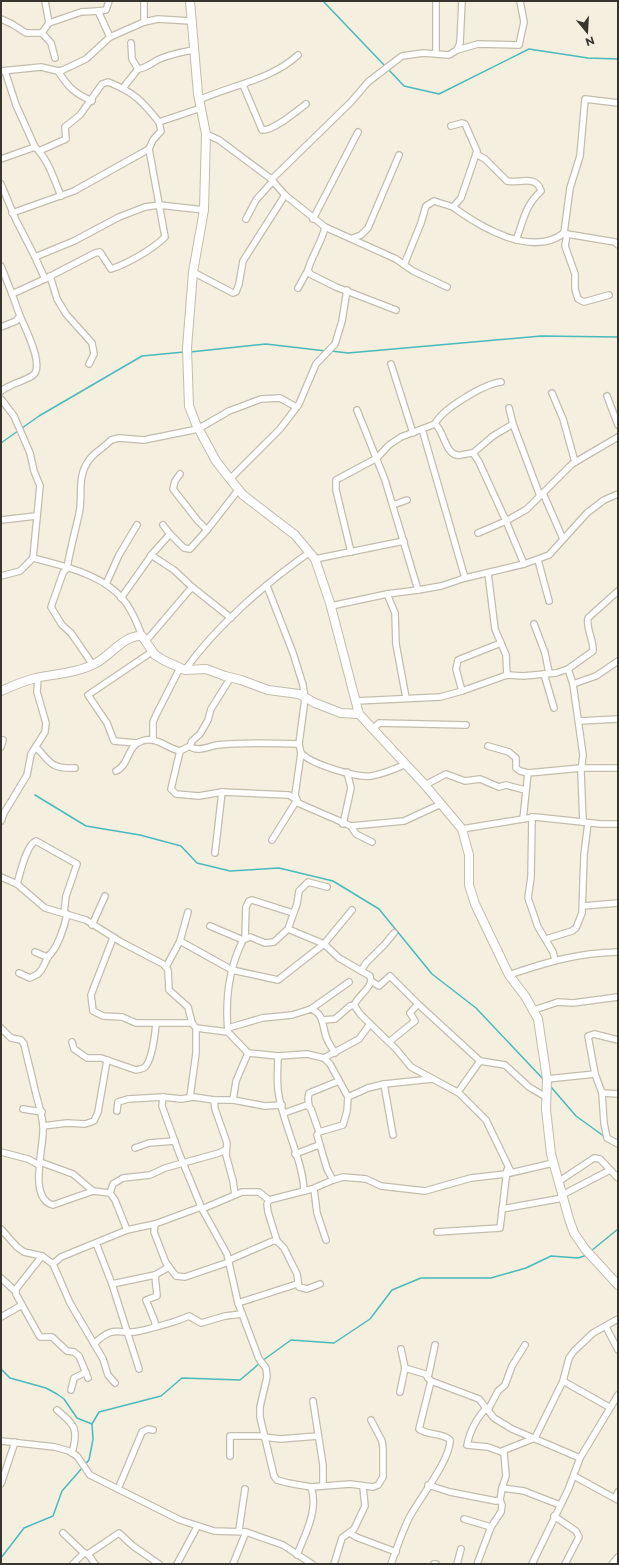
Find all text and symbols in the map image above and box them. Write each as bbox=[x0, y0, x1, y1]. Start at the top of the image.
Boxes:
north arrow bbox=[567, 12, 607, 52]
text: N bbox=[584, 33, 596, 50]

